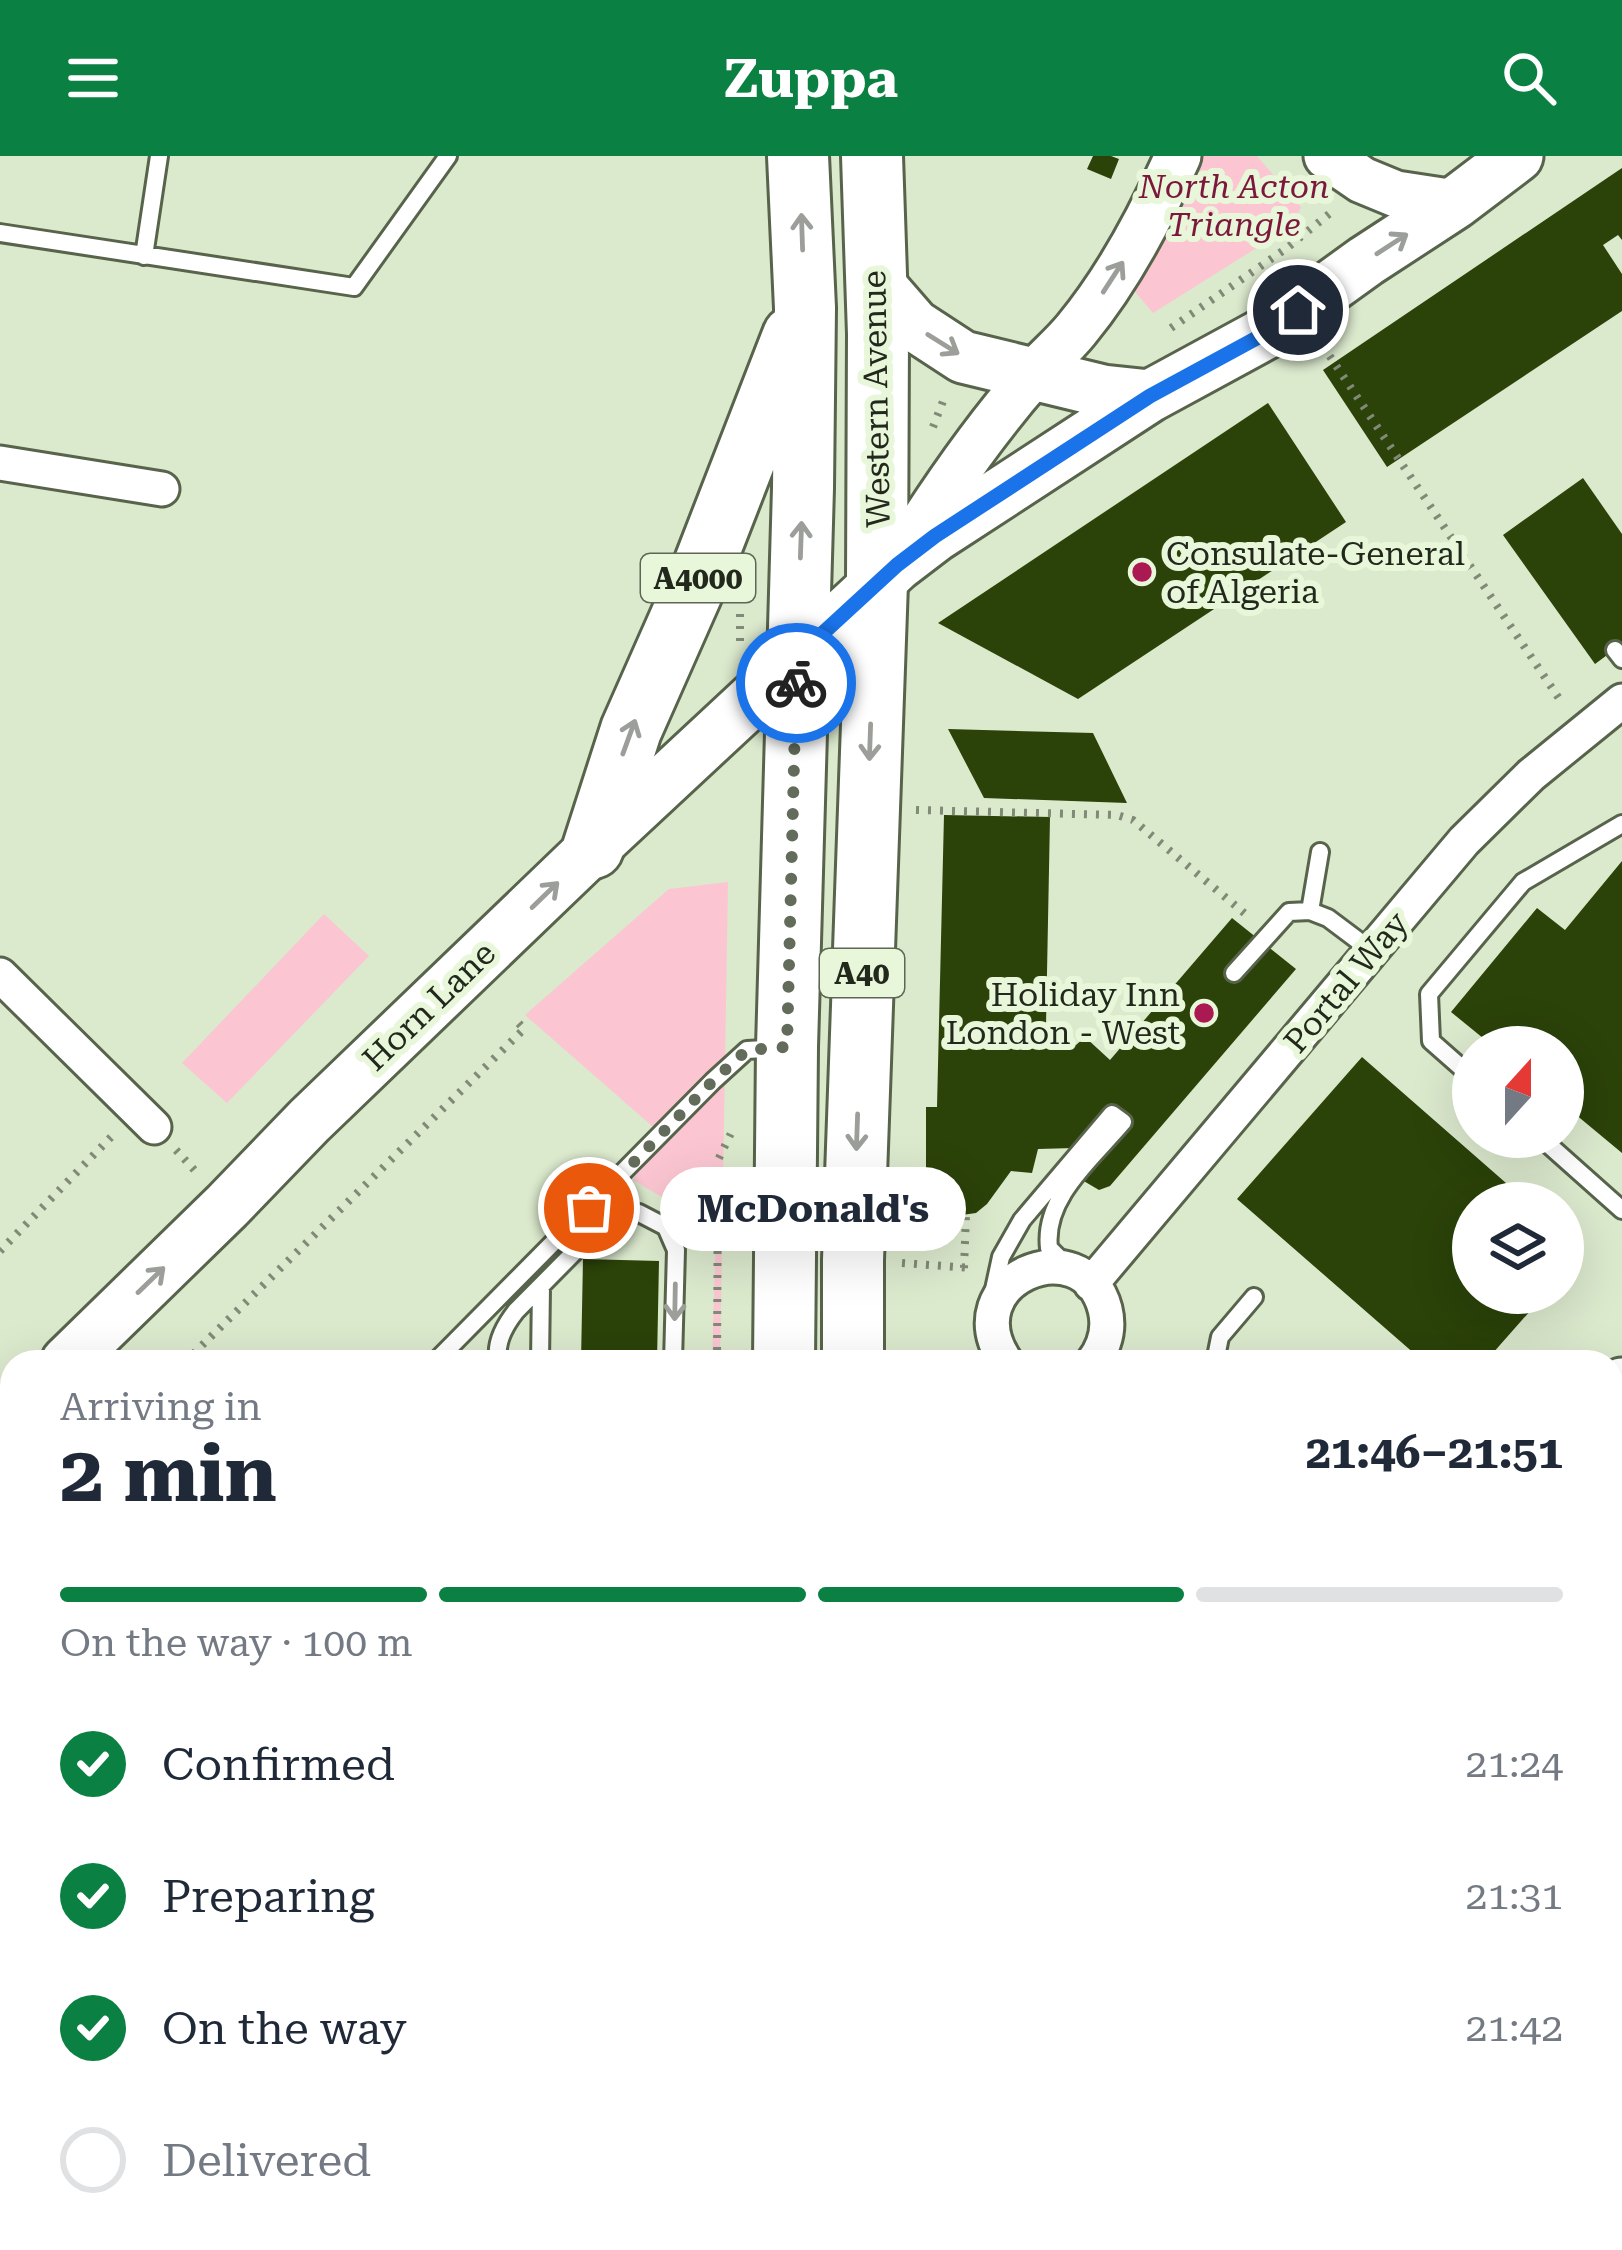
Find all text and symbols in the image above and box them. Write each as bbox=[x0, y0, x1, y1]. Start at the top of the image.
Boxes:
icon: menu bbox=[60, 45, 126, 111]
icon: search bbox=[1496, 45, 1562, 111]
text: Zuppa bbox=[724, 47, 898, 110]
park label: North Acton Triangle bbox=[1138, 167, 1329, 244]
one-way arrow bbox=[790, 213, 813, 252]
one-way arrow bbox=[1374, 232, 1408, 257]
pin bbox=[1247, 259, 1349, 361]
one-way arrow bbox=[1101, 261, 1126, 295]
street label: Western Avenue bbox=[854, 270, 898, 528]
icon: home bbox=[1265, 277, 1331, 343]
one-way arrow bbox=[925, 332, 959, 356]
one-way arrow bbox=[790, 521, 813, 560]
place label: Consulate-General of Algeria bbox=[1166, 534, 1465, 611]
road number: A4000 bbox=[641, 554, 755, 602]
marker: Consulate-General of Algeria bbox=[1129, 559, 1155, 585]
courier bbox=[736, 623, 856, 743]
icon: bike bbox=[763, 650, 829, 716]
one-way arrow bbox=[620, 719, 641, 756]
one-way arrow bbox=[858, 722, 881, 761]
one-way arrow bbox=[530, 881, 559, 909]
street label: Portal Way bbox=[1276, 903, 1417, 1060]
street label: Horn Lane bbox=[355, 933, 503, 1079]
road number: A40 bbox=[820, 949, 904, 997]
place label: Holiday Inn London - West bbox=[946, 975, 1180, 1052]
marker: Holiday Inn London - West bbox=[1191, 1000, 1217, 1026]
north arrow bbox=[1452, 1026, 1584, 1158]
map controls bbox=[1452, 1026, 1584, 1314]
one-way arrow bbox=[846, 1112, 869, 1151]
pin bbox=[538, 1157, 640, 1259]
callout: McDonald's bbox=[661, 1166, 967, 1250]
icon: bag bbox=[556, 1175, 622, 1241]
button: layers bbox=[1452, 1182, 1584, 1314]
text: McDonald's bbox=[697, 1186, 929, 1232]
one-way arrow bbox=[136, 1267, 165, 1295]
one-way arrow bbox=[663, 1282, 686, 1321]
text: Arriving in bbox=[60, 1384, 262, 1430]
text: 21:46–21:51 bbox=[1306, 1426, 1563, 1479]
text: 2 min bbox=[60, 1429, 277, 1520]
text: On the way · 100 m bbox=[60, 1620, 412, 1666]
icon: check bbox=[60, 1731, 126, 1797]
text: Confirmed bbox=[162, 1738, 395, 1791]
text: 21:24 bbox=[1466, 1741, 1563, 1787]
icon: check bbox=[60, 1863, 126, 1929]
text: Preparing bbox=[162, 1870, 375, 1923]
text: 21:31 bbox=[1466, 1873, 1563, 1919]
icon: check bbox=[60, 1995, 126, 2061]
text: On the way bbox=[162, 2002, 407, 2055]
text: 21:42 bbox=[1466, 2005, 1563, 2051]
text: Delivered bbox=[162, 2134, 371, 2187]

